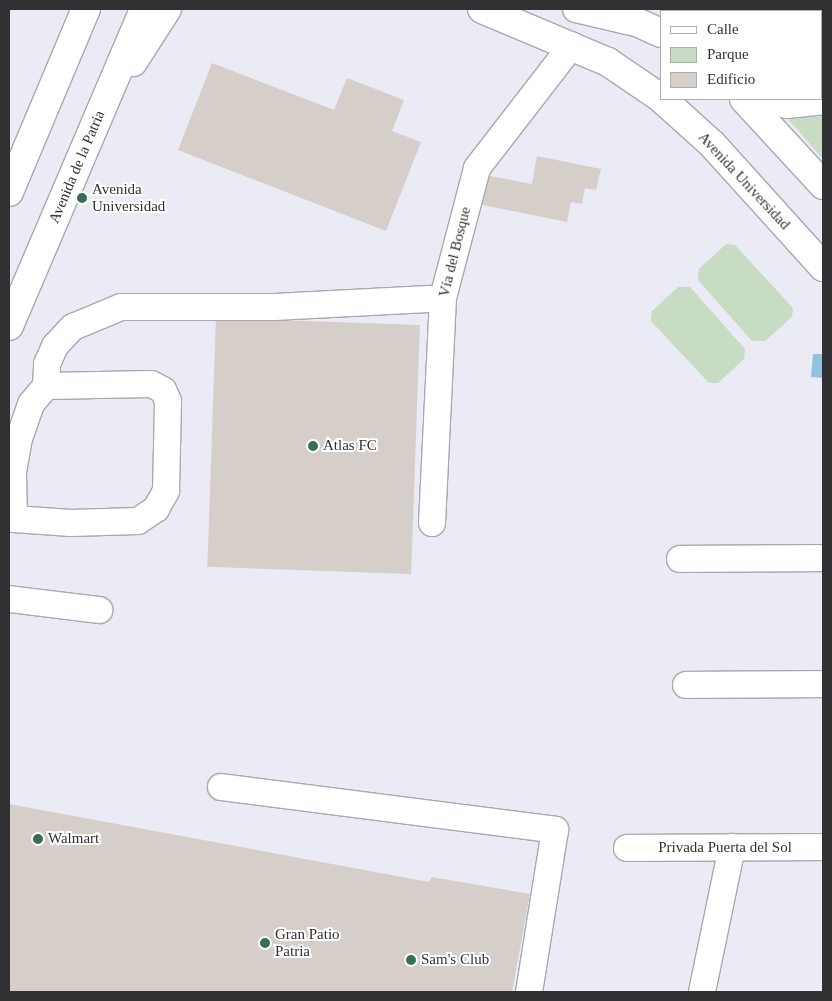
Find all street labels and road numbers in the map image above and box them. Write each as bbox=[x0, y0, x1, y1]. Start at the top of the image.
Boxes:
street label: Avenida de la Patria bbox=[45, 108, 109, 226]
street label: Avenida Universidad bbox=[694, 129, 794, 233]
street label: Vía del Bosque bbox=[435, 205, 475, 299]
street label: Privada Puerta del Sol bbox=[658, 839, 792, 857]

